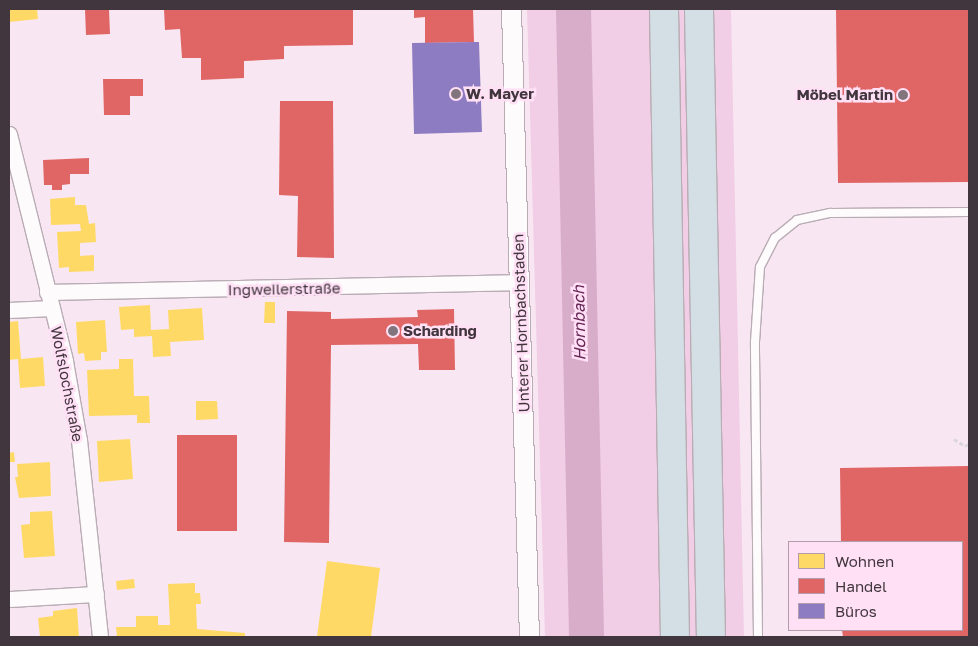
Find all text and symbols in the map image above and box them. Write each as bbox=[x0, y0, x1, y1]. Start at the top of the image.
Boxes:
place label: W. Mayer bbox=[466, 85, 534, 103]
place label: Möbel Martin bbox=[796, 86, 893, 104]
marker: W. Mayer bbox=[450, 88, 462, 100]
marker: Möbel Martin bbox=[897, 89, 909, 101]
street label: Unterer Hornbachstaden bbox=[509, 233, 533, 413]
street label: Ingweilerstraße bbox=[228, 279, 340, 299]
water label: Hornbach bbox=[569, 285, 589, 361]
place label: Scharding bbox=[403, 322, 477, 340]
street label: Wolfslochstraße bbox=[47, 325, 87, 443]
marker: Scharding bbox=[387, 325, 399, 337]
legend bbox=[788, 541, 963, 631]
text: Wohnen bbox=[835, 552, 894, 570]
text: Handel bbox=[835, 577, 887, 595]
text: Büros bbox=[835, 602, 877, 620]

